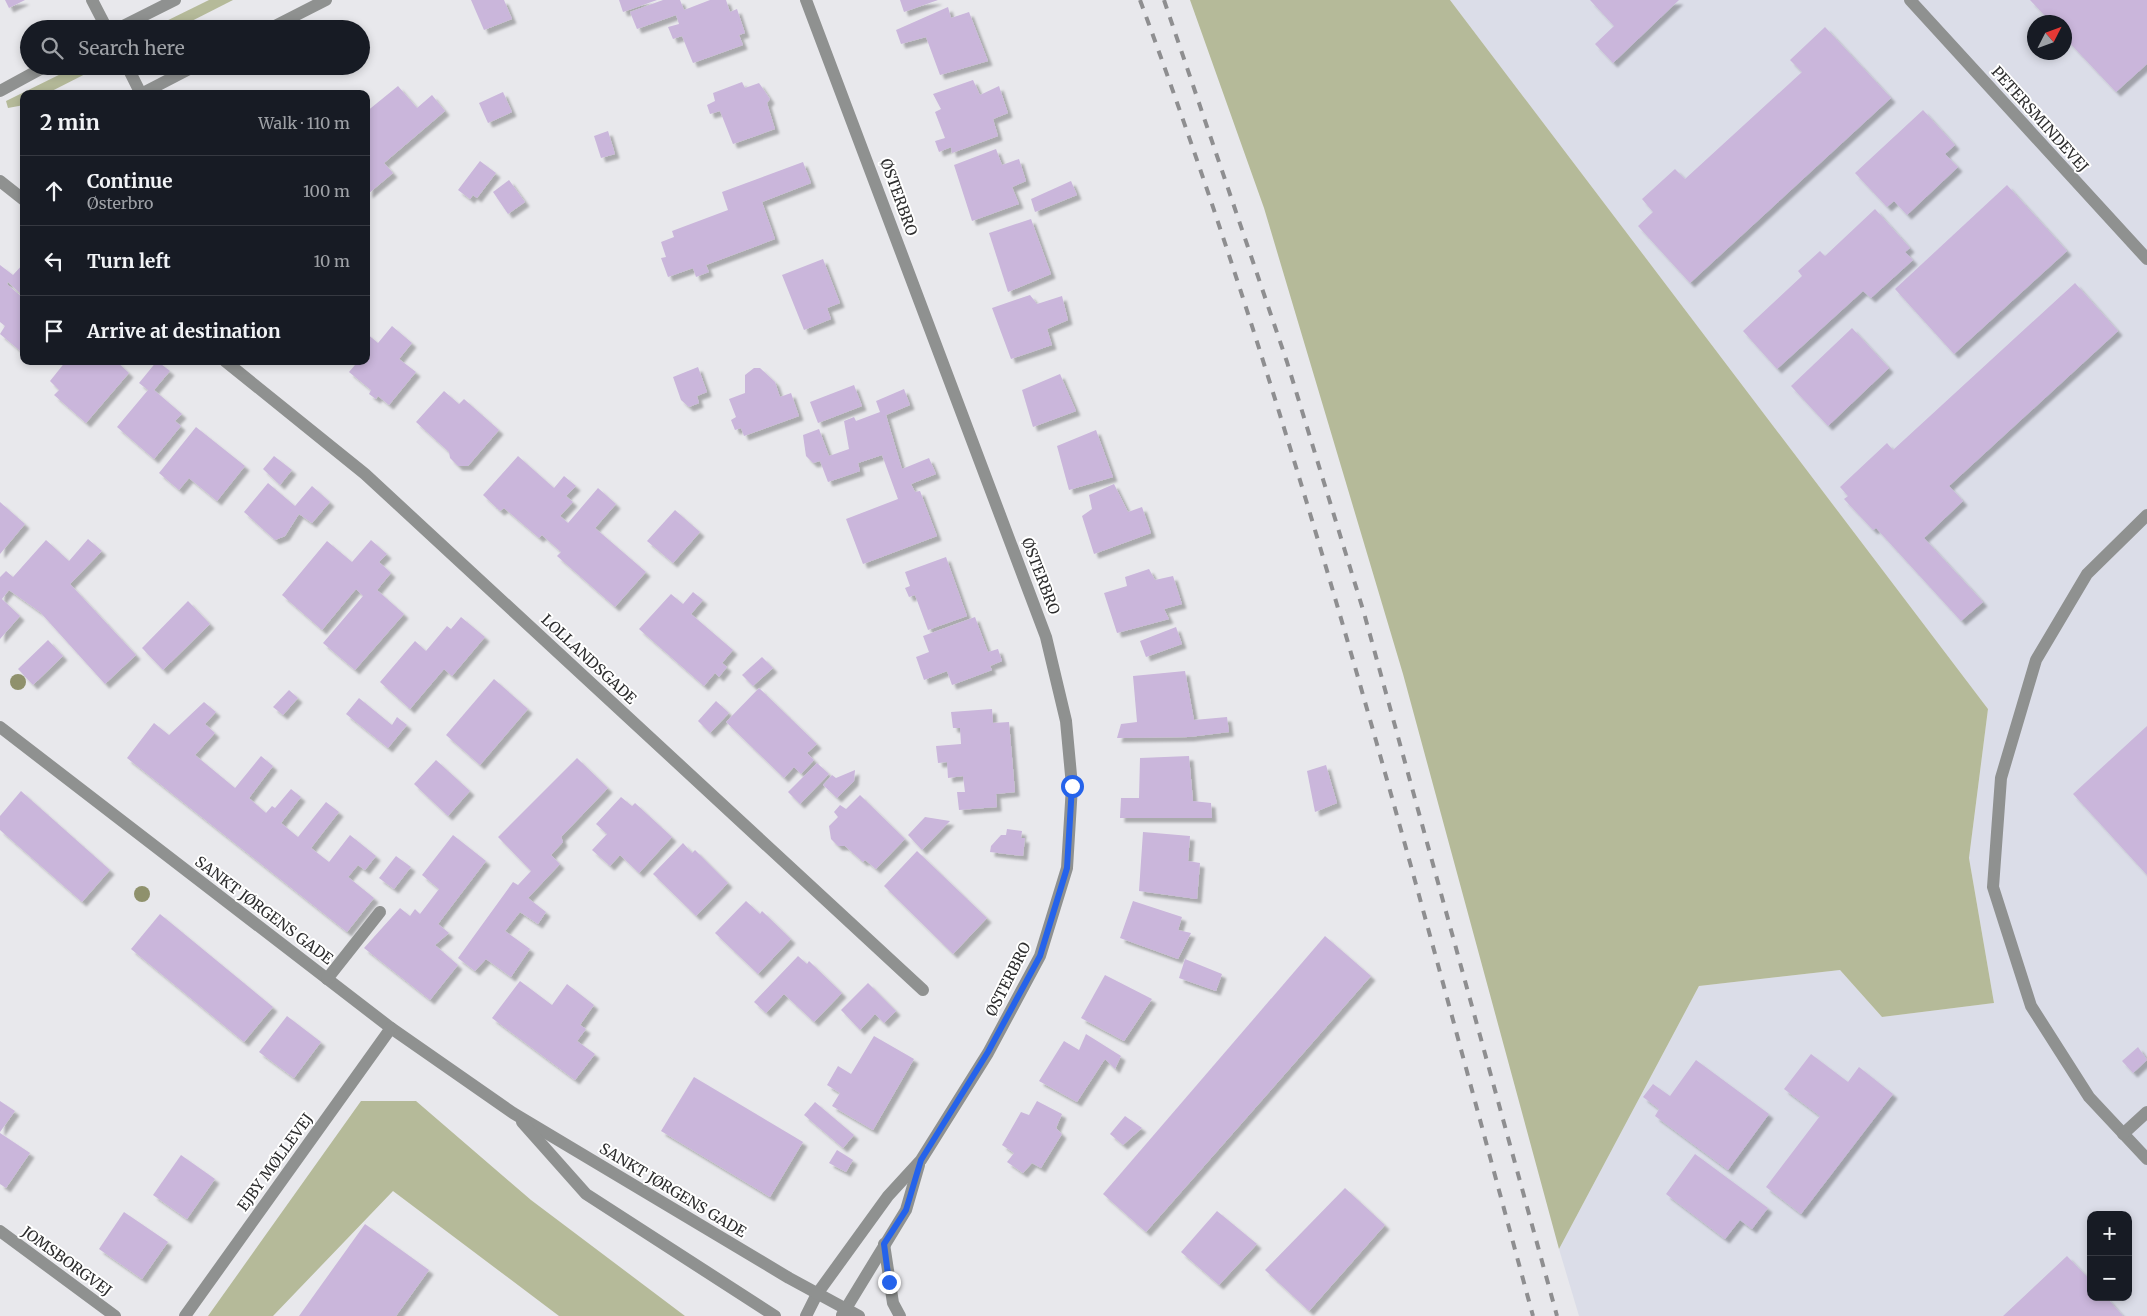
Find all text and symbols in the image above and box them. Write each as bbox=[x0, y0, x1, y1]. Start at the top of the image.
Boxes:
north arrow bbox=[2027, 15, 2072, 60]
search box bbox=[20, 20, 370, 75]
icon: search bbox=[38, 34, 66, 62]
text: Search here bbox=[78, 36, 185, 60]
street label: PETERSMINDEVEJ bbox=[1987, 62, 2093, 176]
text: 2 min bbox=[40, 109, 100, 136]
text: Walk · 110 m bbox=[258, 113, 350, 133]
street label: ØSTERBRO bbox=[876, 156, 922, 238]
text: Continue bbox=[87, 169, 173, 193]
icon: ahead bbox=[40, 177, 68, 205]
text: 100 m bbox=[303, 181, 350, 201]
text: Østerbro bbox=[87, 193, 153, 213]
icon: left bbox=[40, 247, 68, 275]
text: Turn left bbox=[87, 249, 171, 273]
text: 10 m bbox=[313, 251, 350, 271]
icon: arrive bbox=[40, 317, 68, 345]
text: Arrive at destination bbox=[87, 319, 281, 343]
street label: ØSTERBRO bbox=[1018, 535, 1064, 617]
street label: LOLLANDSGADE bbox=[538, 610, 641, 708]
route start bbox=[1061, 775, 1084, 798]
street label: SANKT JØRGENS GADE bbox=[191, 852, 337, 968]
street label: ØSTERBRO bbox=[981, 939, 1035, 1019]
street label: EJBY MØLLEVEJ bbox=[233, 1109, 317, 1215]
street label: SANKT JØRGENS GADE bbox=[596, 1139, 750, 1242]
map controls bbox=[2087, 1211, 2132, 1301]
button: + bbox=[2087, 1211, 2132, 1256]
street label: JOMSBORGVEJ bbox=[18, 1221, 116, 1300]
button: − bbox=[2087, 1256, 2132, 1301]
route end bbox=[878, 1271, 901, 1294]

